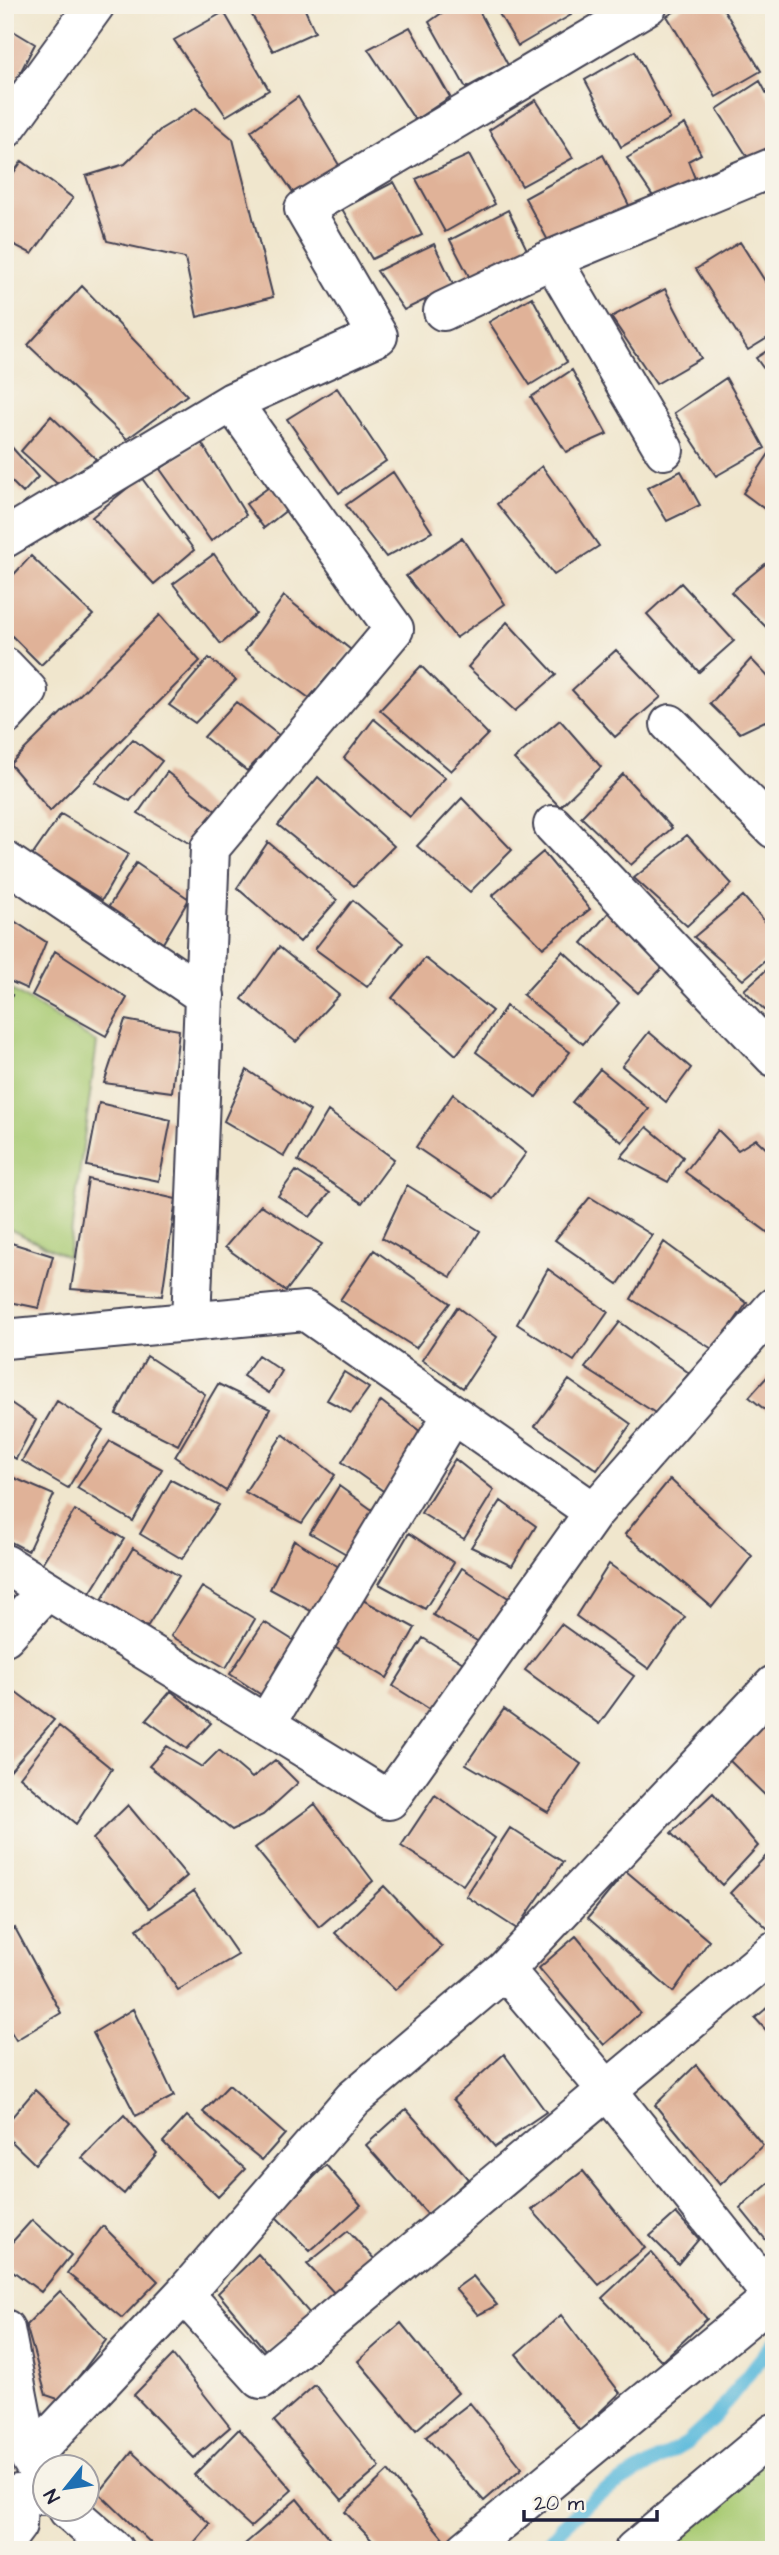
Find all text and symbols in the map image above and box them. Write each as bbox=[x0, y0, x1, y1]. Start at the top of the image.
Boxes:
north arrow bbox=[32, 2454, 102, 2524]
scale bar bbox=[524, 2478, 656, 2522]
text: N bbox=[38, 2484, 67, 2508]
text: 20 m bbox=[534, 2489, 585, 2518]

